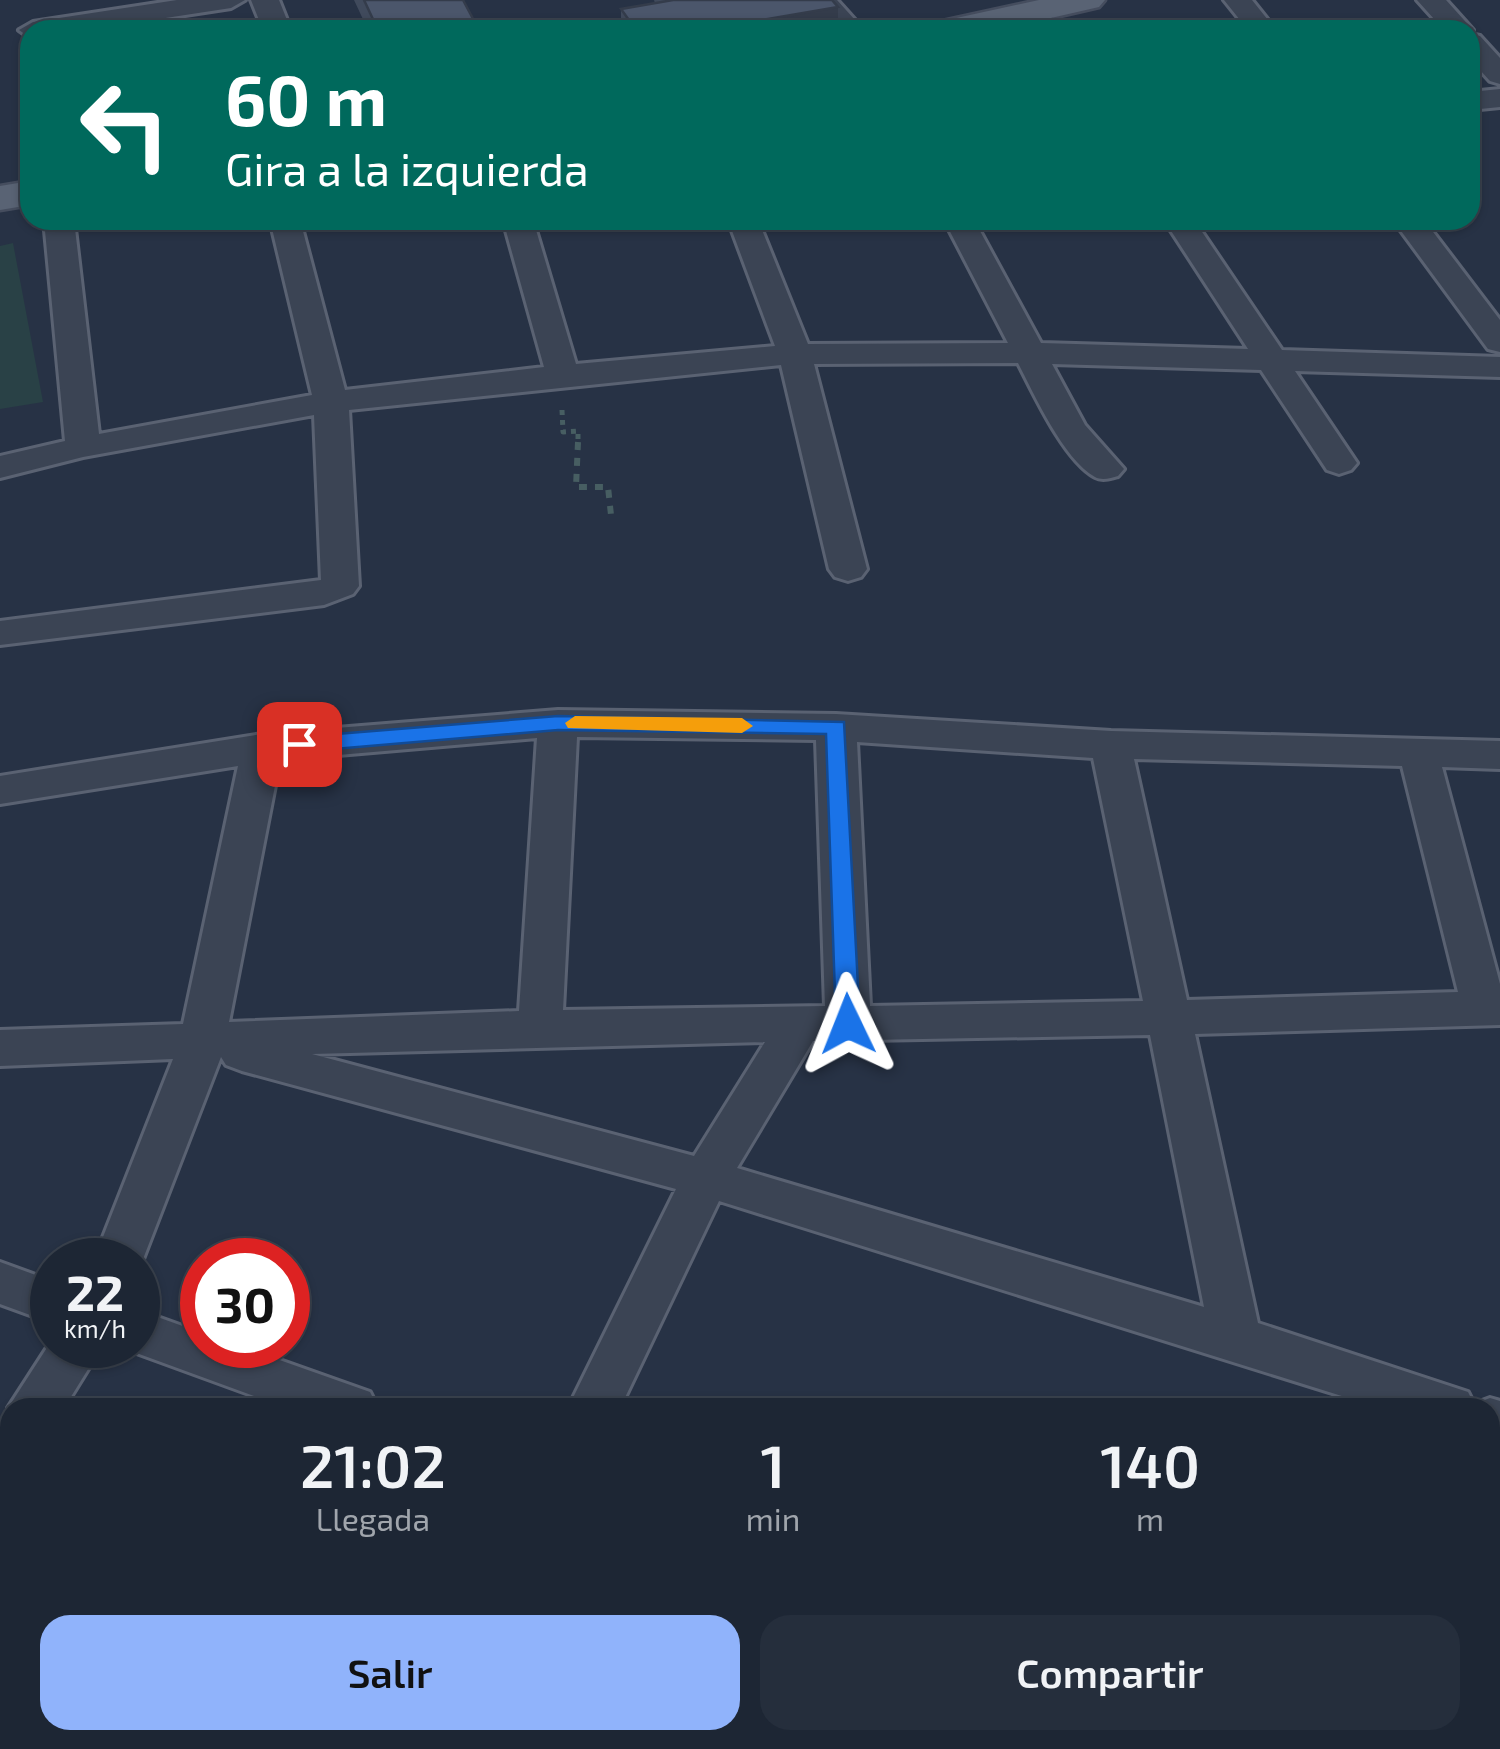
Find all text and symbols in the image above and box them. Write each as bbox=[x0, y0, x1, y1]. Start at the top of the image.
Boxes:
text: 60 m bbox=[225, 56, 387, 140]
icon: left bbox=[60, 60, 190, 190]
text: Gira a la izquierda bbox=[225, 141, 589, 195]
pin bbox=[257, 702, 342, 787]
icon: arrive bbox=[272, 717, 327, 772]
position arrow bbox=[796, 972, 900, 1076]
speed limit sign: 30 bbox=[180, 1238, 310, 1368]
text: 22 bbox=[66, 1261, 124, 1321]
text: km/h bbox=[64, 1313, 126, 1343]
text: 21:02 bbox=[300, 1428, 446, 1500]
text: 1 bbox=[760, 1428, 786, 1500]
text: 140 bbox=[1100, 1428, 1200, 1500]
text: Llegada bbox=[316, 1499, 430, 1537]
text: min bbox=[746, 1499, 800, 1537]
text: m bbox=[1136, 1499, 1164, 1537]
button: Salir bbox=[40, 1615, 740, 1730]
button: Compartir bbox=[760, 1615, 1460, 1730]

